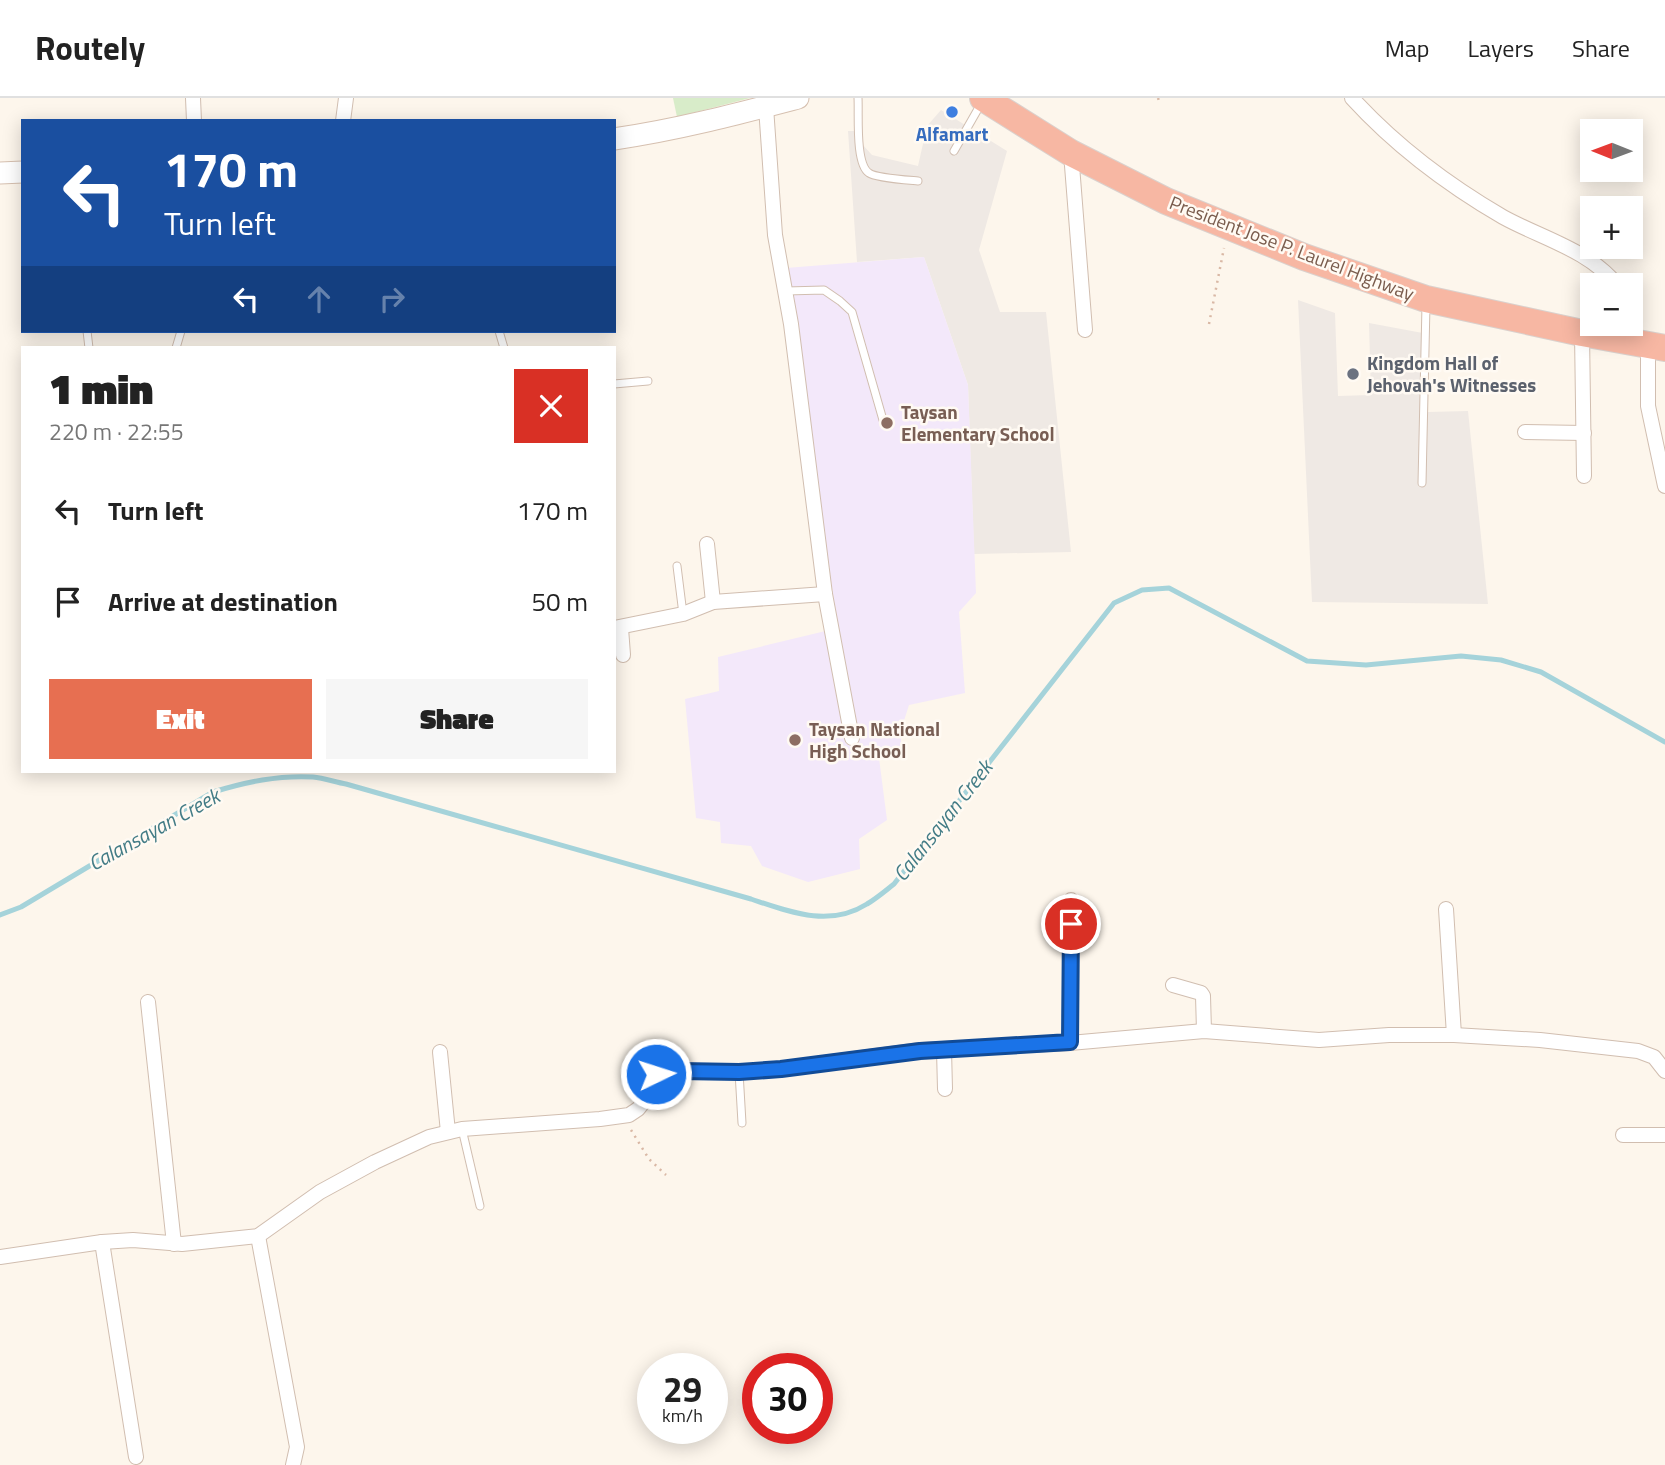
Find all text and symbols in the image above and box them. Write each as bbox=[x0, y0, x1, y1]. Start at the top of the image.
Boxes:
text: Routely bbox=[35, 23, 145, 73]
text: Map bbox=[1385, 30, 1430, 66]
text: Layers bbox=[1468, 30, 1534, 66]
text: Share bbox=[1572, 30, 1630, 66]
marker: Alfamart bbox=[944, 104, 960, 120]
place label: Alfamart bbox=[916, 119, 988, 148]
north arrow bbox=[1580, 119, 1643, 182]
map controls bbox=[1580, 119, 1643, 336]
text: 170 m bbox=[164, 131, 298, 206]
icon: left bbox=[49, 147, 140, 238]
street label: President Jose P. Laurel Highway bbox=[1166, 187, 1419, 308]
button: + bbox=[1580, 196, 1643, 259]
text: Turn left bbox=[164, 199, 276, 247]
button: − bbox=[1580, 273, 1643, 336]
icon: left bbox=[227, 280, 265, 318]
icon: ahead bbox=[300, 280, 338, 318]
icon: right bbox=[373, 280, 411, 318]
place label: Kingdom Hall of Jehovah's Witnesses bbox=[1367, 348, 1536, 399]
text: 1 min bbox=[49, 356, 153, 420]
marker: Kingdom Hall of Jehovah's Witnesses bbox=[1345, 366, 1361, 382]
button: close bbox=[514, 369, 588, 443]
place label: Taysan Elementary School bbox=[901, 397, 1055, 448]
text: 220 m · 22:55 bbox=[49, 414, 184, 449]
marker: Taysan Elementary School bbox=[879, 415, 895, 431]
text: Turn left bbox=[108, 491, 203, 530]
text: 170 m bbox=[517, 491, 588, 530]
icon: left bbox=[49, 492, 87, 530]
text: Arrive at destination bbox=[108, 582, 338, 621]
text: 50 m bbox=[531, 582, 588, 621]
icon: arrive bbox=[49, 583, 87, 621]
button: Exit bbox=[49, 679, 312, 759]
button: Share bbox=[326, 679, 588, 759]
place label: Taysan National High School bbox=[809, 714, 940, 765]
marker: Taysan National High School bbox=[787, 732, 803, 748]
water label: Calansayan Creek bbox=[885, 751, 1002, 888]
water label: Calansayan Creek bbox=[82, 778, 228, 879]
pin bbox=[1041, 894, 1101, 954]
icon: arrive bbox=[1052, 905, 1090, 943]
position arrow bbox=[619, 1037, 693, 1111]
speed limit sign: 30 bbox=[742, 1353, 833, 1444]
text: 29 bbox=[663, 1362, 702, 1416]
text: km/h bbox=[662, 1402, 703, 1429]

